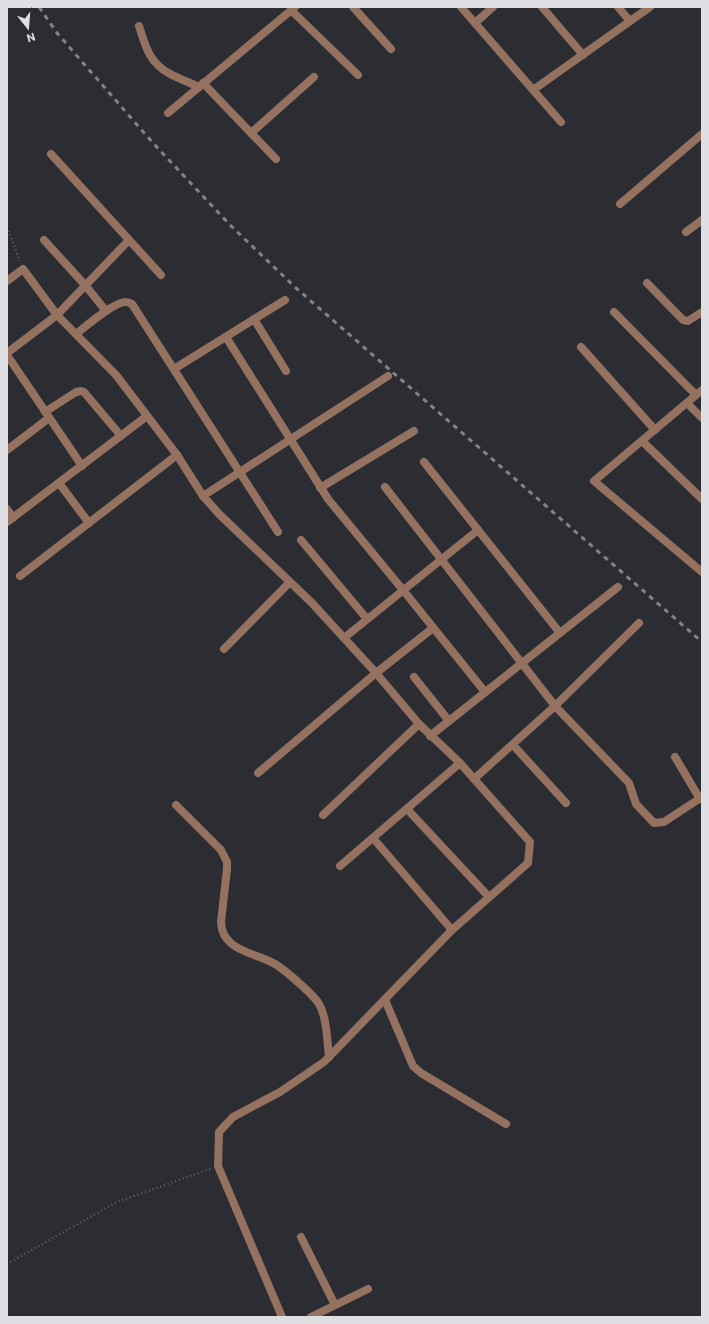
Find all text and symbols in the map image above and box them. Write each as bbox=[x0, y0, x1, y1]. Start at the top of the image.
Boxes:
north arrow bbox=[8, 8, 48, 48]
text: N bbox=[25, 31, 37, 45]

